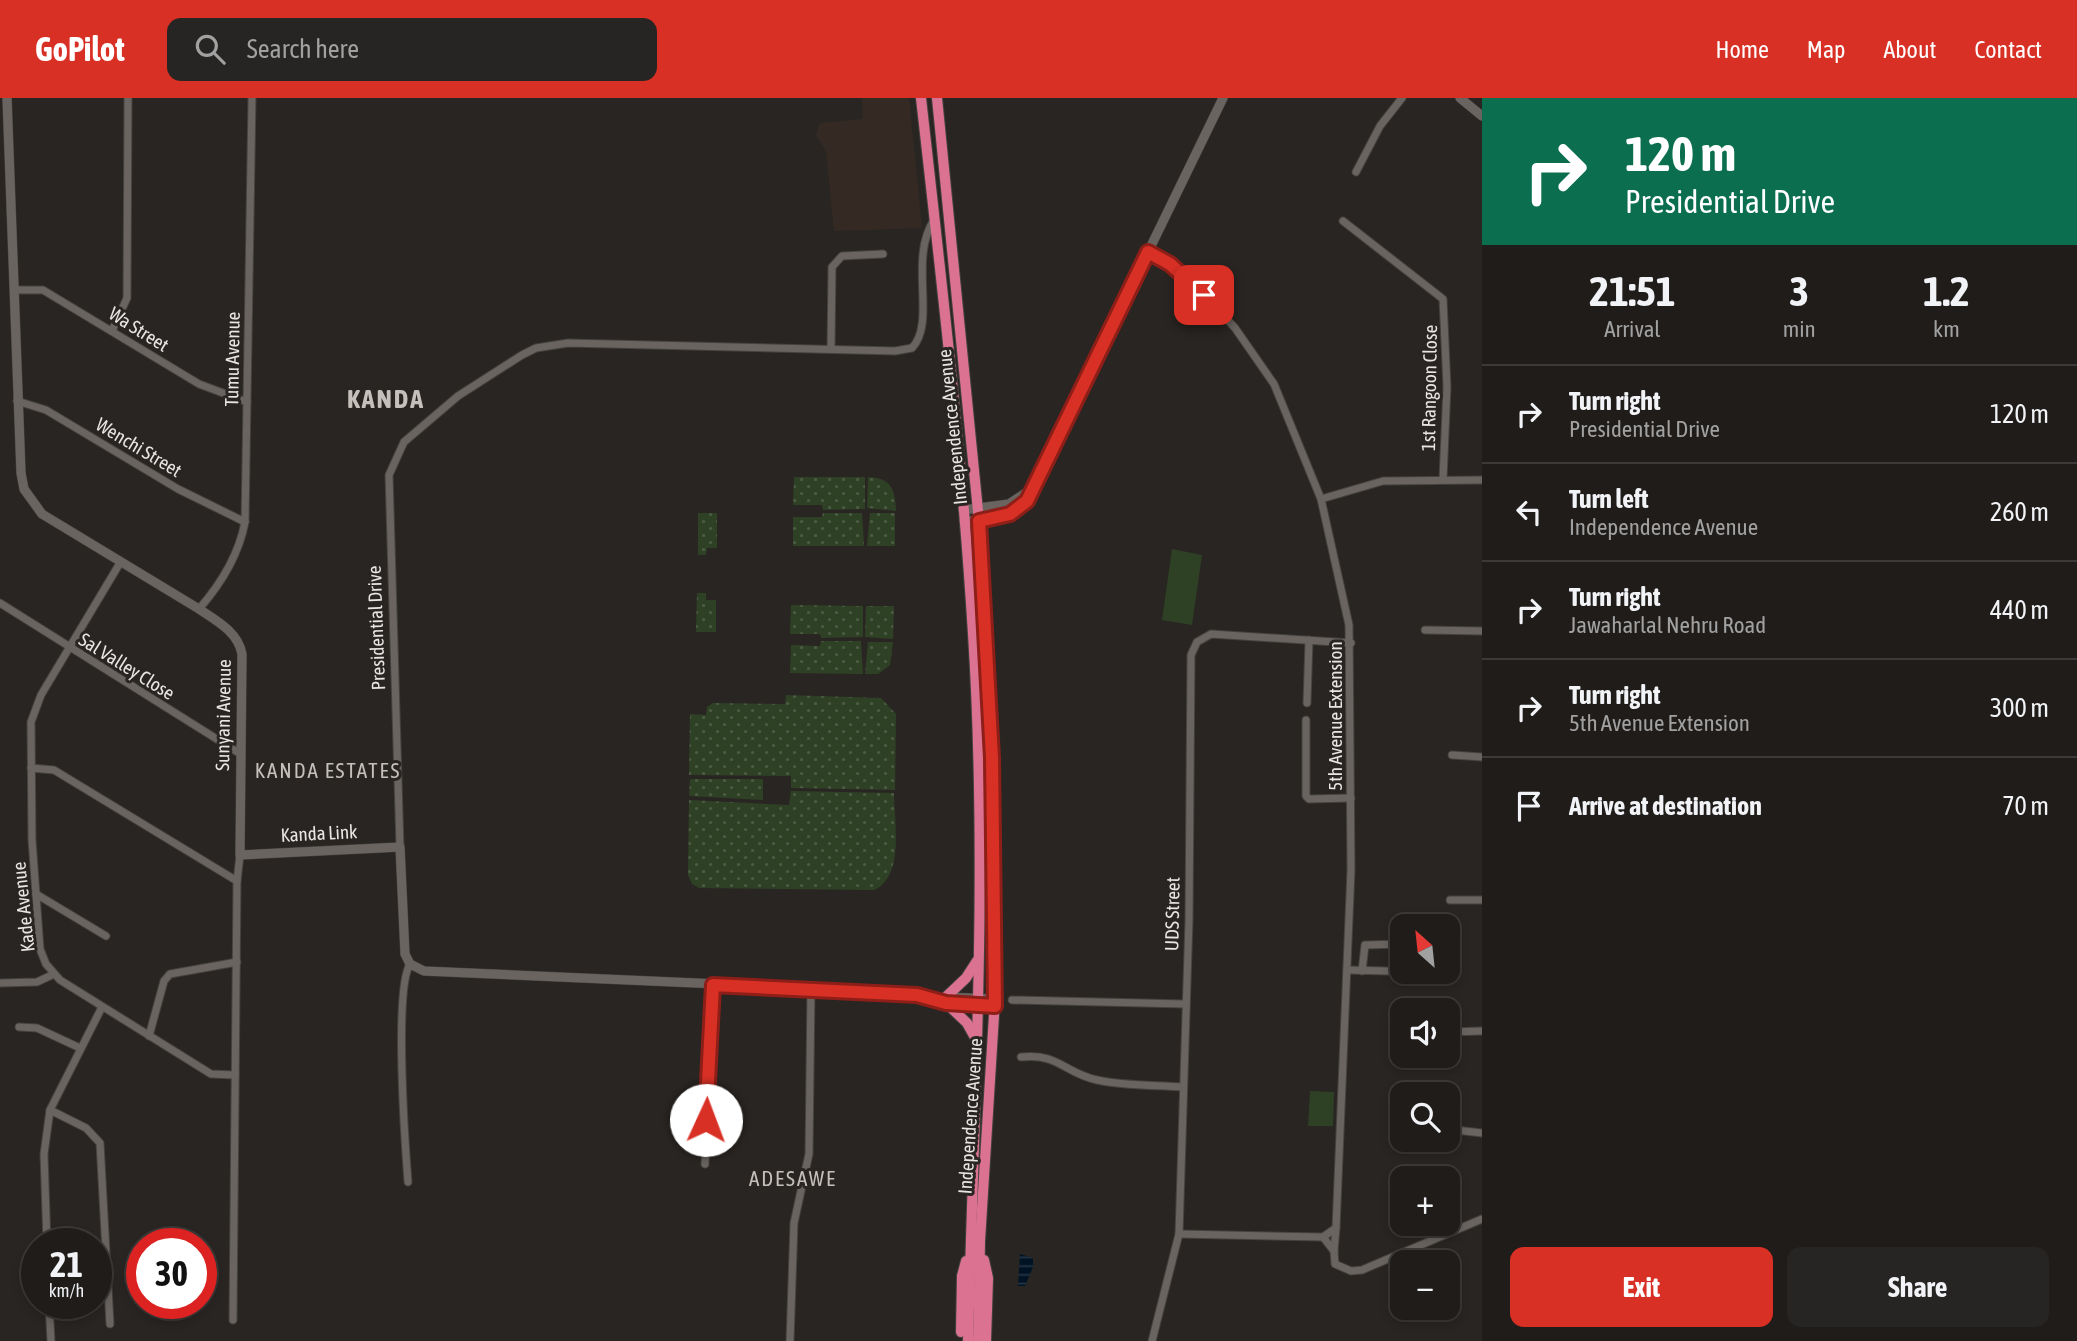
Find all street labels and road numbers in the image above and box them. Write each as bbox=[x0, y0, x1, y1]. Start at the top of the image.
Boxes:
street label: Wa Street bbox=[105, 302, 173, 356]
street label: Tumu Avenue bbox=[220, 312, 244, 406]
street label: 1st Rangoon Close bbox=[1417, 325, 1441, 451]
street label: Independence Avenue bbox=[933, 348, 971, 506]
street label: Wenchi Street bbox=[92, 413, 186, 481]
street label: Presidential Drive bbox=[363, 565, 389, 691]
street label: Sal Valley Close bbox=[75, 628, 179, 704]
street label: 5th Avenue Extension bbox=[1324, 641, 1346, 791]
street label: Sunyani Avenue bbox=[211, 659, 235, 771]
street label: Kanda Link bbox=[280, 820, 359, 846]
street label: Kade Avenue bbox=[7, 861, 39, 953]
street label: UDS Street bbox=[1160, 877, 1184, 951]
street label: Independence Avenue bbox=[954, 1037, 986, 1195]

